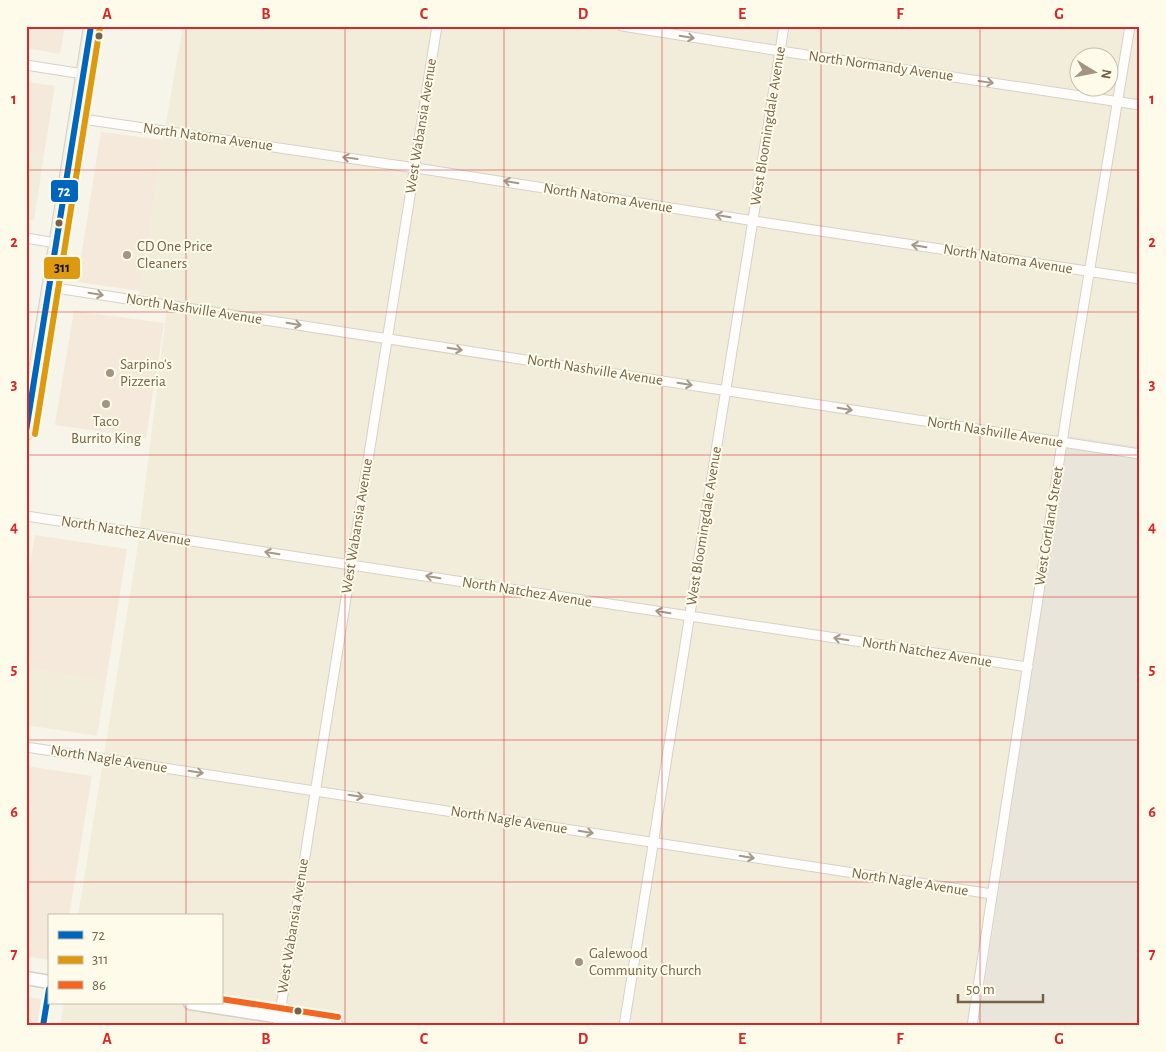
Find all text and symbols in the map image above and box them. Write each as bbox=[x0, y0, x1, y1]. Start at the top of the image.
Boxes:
text: A bbox=[102, 6, 112, 22]
text: B bbox=[261, 6, 271, 22]
text: C bbox=[420, 6, 429, 22]
text: D bbox=[578, 6, 589, 22]
text: E bbox=[738, 6, 746, 22]
text: F bbox=[896, 6, 904, 22]
text: G bbox=[1054, 6, 1064, 22]
unlabelled marker bbox=[94, 31, 104, 41]
one-way arrow bbox=[679, 32, 695, 42]
street label: West Bloomingdale Avenue bbox=[748, 45, 788, 207]
street label: North Normandy Avenue bbox=[808, 48, 954, 84]
north arrow bbox=[1068, 48, 1118, 98]
street label: West Wabansia Avenue bbox=[403, 57, 439, 195]
text: N bbox=[1098, 68, 1114, 80]
one-way arrow bbox=[978, 77, 994, 87]
text: 1 bbox=[11, 91, 17, 107]
text: 1 bbox=[1149, 91, 1155, 107]
street label: North Natoma Avenue bbox=[142, 120, 274, 154]
one-way arrow bbox=[343, 153, 359, 163]
one-way arrow bbox=[503, 177, 519, 187]
line badge: 72 bbox=[50, 179, 79, 203]
street label: North Natoma Avenue bbox=[542, 180, 674, 216]
text: 72 bbox=[58, 185, 71, 199]
one-way arrow bbox=[716, 210, 732, 220]
unlabelled marker bbox=[54, 218, 64, 228]
text: 2 bbox=[10, 234, 18, 250]
text: 2 bbox=[1148, 234, 1156, 250]
place label: CD One Price Cleaners bbox=[137, 239, 212, 271]
one-way arrow bbox=[911, 240, 927, 250]
street label: North Natoma Avenue bbox=[942, 241, 1074, 277]
marker: CD One Price Cleaners bbox=[121, 249, 133, 261]
line badge: 311 bbox=[43, 256, 81, 280]
text: 311 bbox=[54, 261, 70, 275]
one-way arrow bbox=[87, 289, 103, 299]
street label: North Nashville Avenue bbox=[125, 291, 263, 327]
one-way arrow bbox=[286, 320, 302, 330]
one-way arrow bbox=[447, 344, 463, 354]
street label: North Nashville Avenue bbox=[526, 352, 664, 388]
place label: Sarpino's Pizzeria bbox=[120, 357, 172, 389]
marker: Sarpino's Pizzeria bbox=[104, 367, 116, 379]
text: 3 bbox=[11, 376, 18, 392]
text: 3 bbox=[1149, 376, 1156, 392]
one-way arrow bbox=[676, 380, 692, 390]
marker: Taco Burrito King bbox=[100, 398, 112, 410]
one-way arrow bbox=[837, 404, 853, 414]
place label: Taco Burrito King bbox=[71, 414, 142, 446]
street label: North Nashville Avenue bbox=[926, 414, 1064, 450]
street label: West Bloomingdale Avenue bbox=[684, 445, 724, 607]
street label: West Wabansia Avenue bbox=[339, 457, 375, 595]
street label: West Cortland Street bbox=[1032, 465, 1066, 587]
street label: North Natchez Avenue bbox=[60, 513, 192, 549]
text: 4 bbox=[10, 519, 18, 535]
text: 4 bbox=[1148, 519, 1156, 535]
one-way arrow bbox=[265, 548, 281, 558]
one-way arrow bbox=[425, 572, 441, 582]
street label: North Natchez Avenue bbox=[461, 574, 593, 610]
one-way arrow bbox=[655, 607, 671, 617]
one-way arrow bbox=[833, 634, 849, 644]
street label: North Natchez Avenue bbox=[861, 634, 993, 670]
text: 5 bbox=[11, 661, 18, 677]
text: 5 bbox=[1149, 661, 1156, 677]
street label: North Nagle Avenue bbox=[50, 742, 169, 776]
one-way arrow bbox=[187, 767, 203, 777]
one-way arrow bbox=[348, 792, 364, 802]
street label: North Nagle Avenue bbox=[450, 803, 569, 837]
text: 6 bbox=[10, 804, 18, 820]
text: 6 bbox=[1148, 804, 1156, 820]
one-way arrow bbox=[578, 827, 594, 837]
one-way arrow bbox=[738, 852, 754, 862]
street label: West Wabansia Avenue bbox=[275, 857, 311, 995]
street label: North Nagle Avenue bbox=[851, 865, 970, 899]
legend bbox=[48, 914, 222, 1004]
text: 72 bbox=[92, 928, 105, 943]
text: 7 bbox=[11, 946, 18, 962]
place label: Galewood Community Church bbox=[589, 946, 702, 978]
text: 7 bbox=[1149, 946, 1156, 962]
text: 311 bbox=[92, 952, 109, 967]
marker: Galewood Community Church bbox=[573, 956, 585, 968]
scale bar bbox=[958, 972, 1044, 1004]
text: 86 bbox=[92, 978, 106, 993]
text: 50 m bbox=[966, 982, 995, 997]
unlabelled marker bbox=[293, 1006, 303, 1016]
text: A bbox=[102, 1031, 112, 1047]
text: B bbox=[261, 1031, 271, 1047]
text: C bbox=[420, 1031, 429, 1047]
text: D bbox=[578, 1031, 589, 1047]
text: E bbox=[738, 1031, 746, 1047]
text: F bbox=[896, 1031, 904, 1047]
text: G bbox=[1054, 1031, 1064, 1047]

